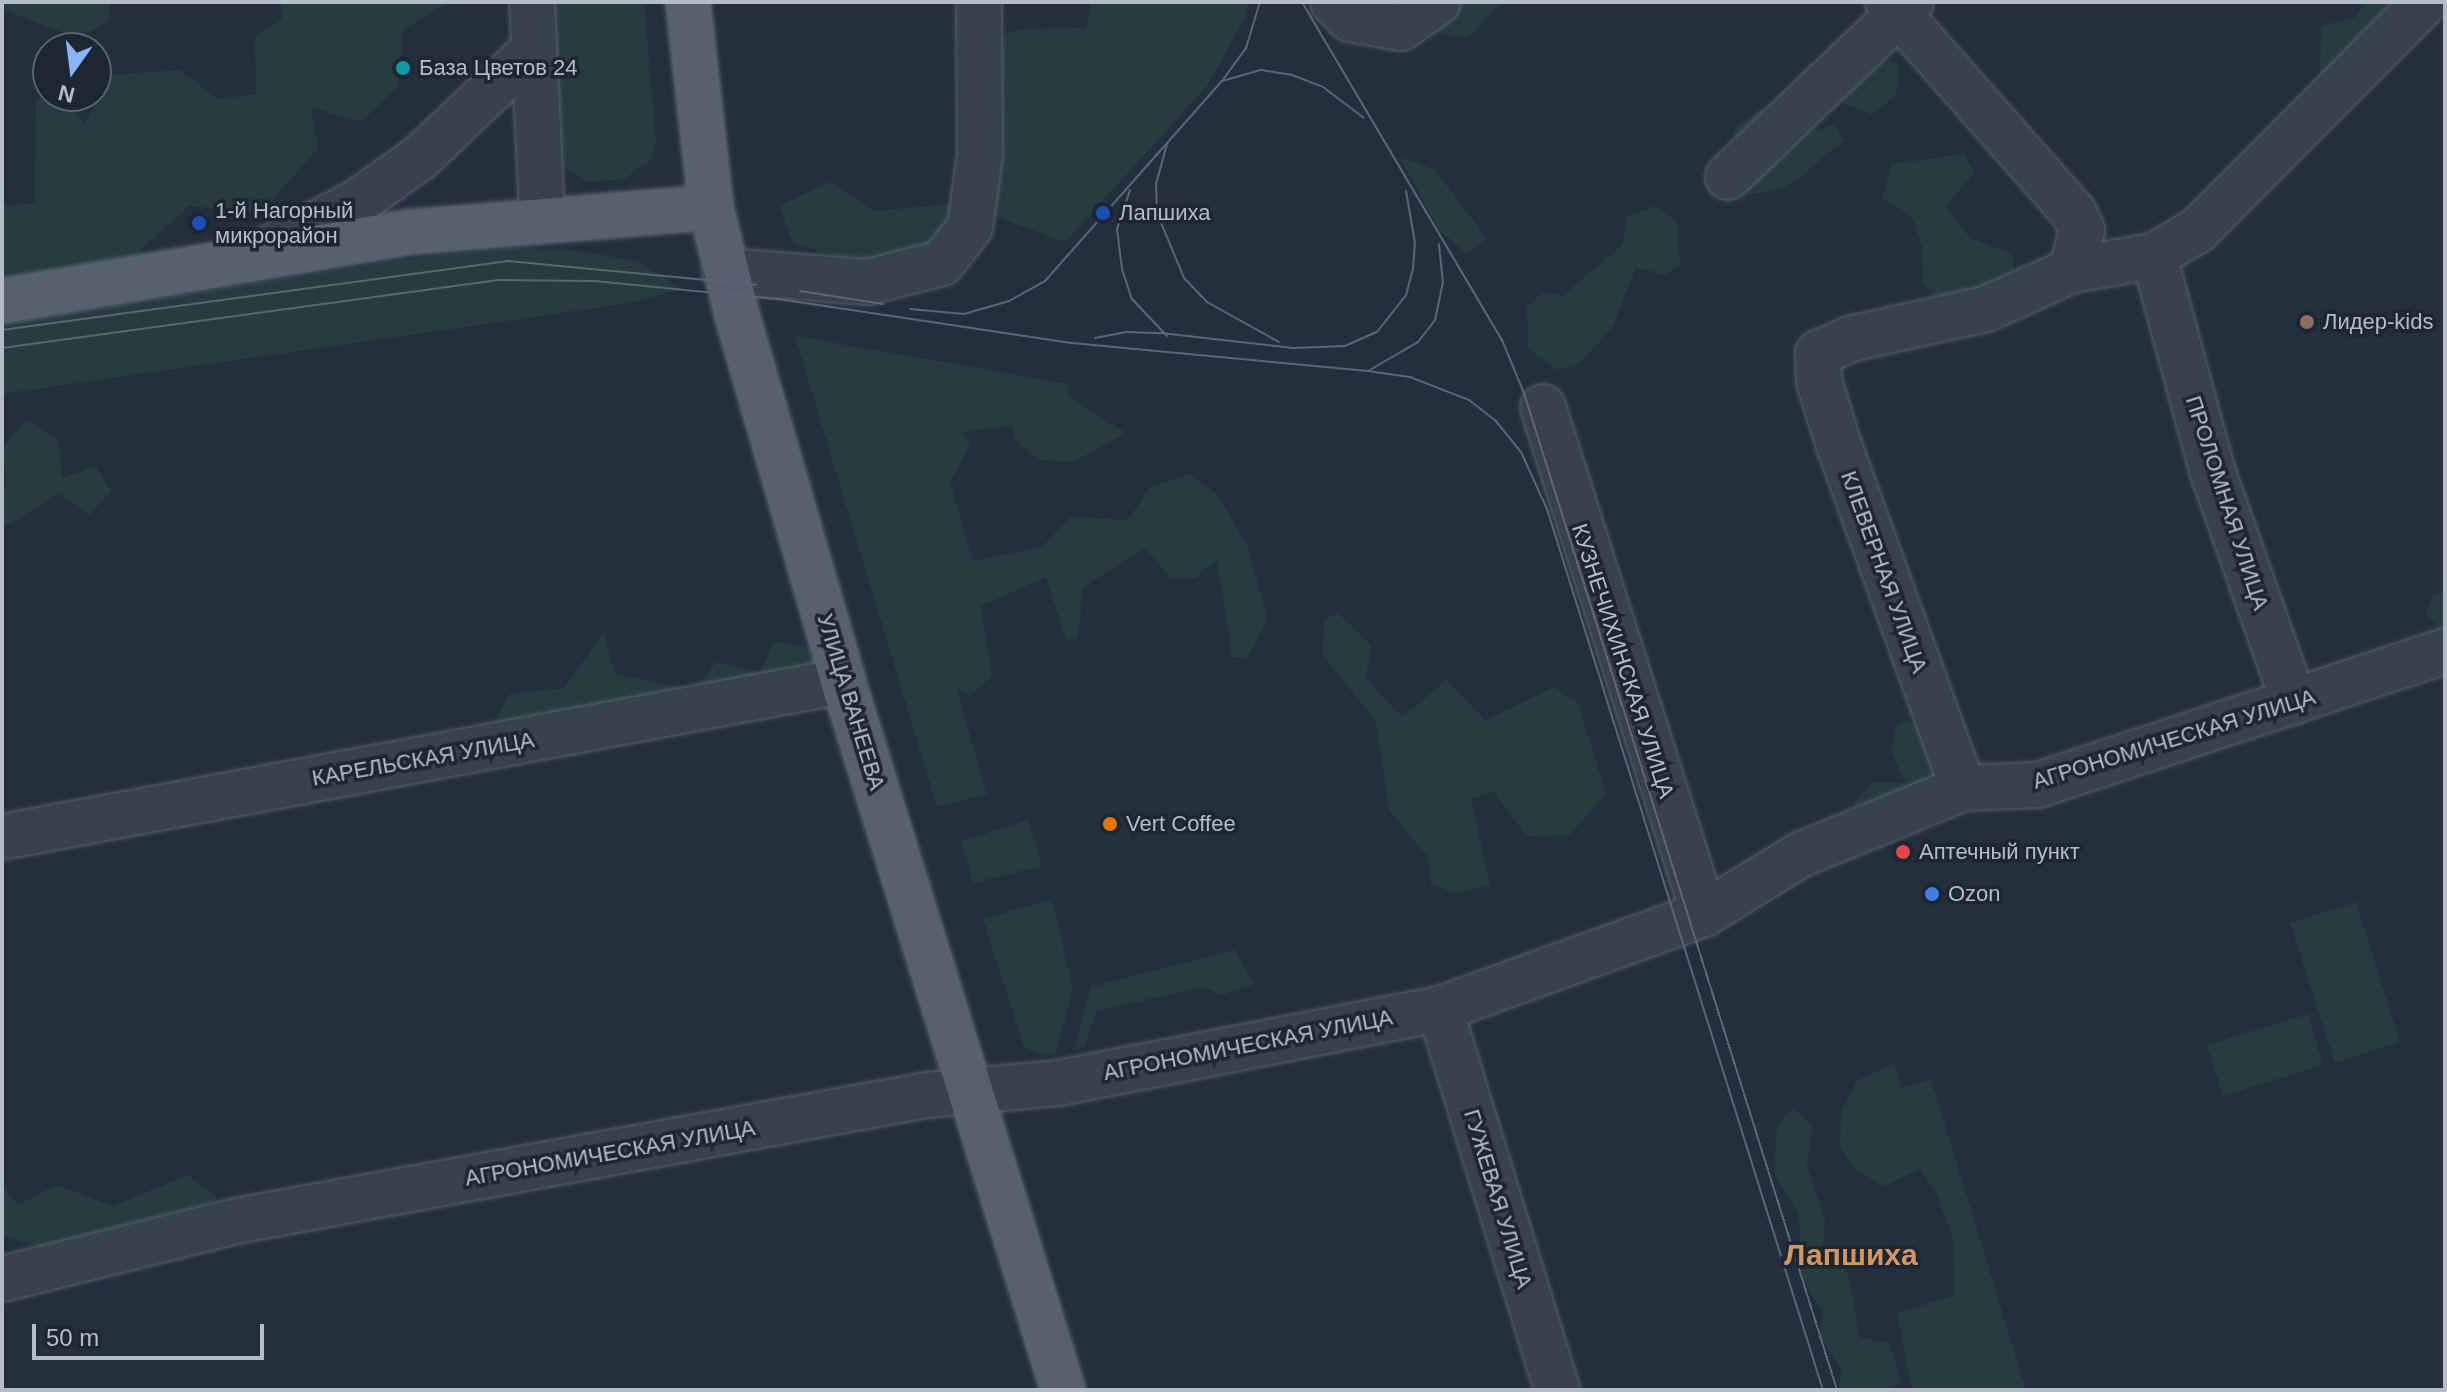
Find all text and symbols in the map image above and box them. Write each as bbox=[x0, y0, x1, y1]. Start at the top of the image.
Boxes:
north arrow bbox=[32, 32, 112, 112]
place label: База Цветов 24 bbox=[419, 55, 577, 81]
marker: База Цветов 24 bbox=[394, 59, 412, 77]
text: N bbox=[56, 80, 77, 108]
place label: 1-й Нагорный микрорайон bbox=[215, 197, 353, 248]
place label: Лапшиха bbox=[1119, 200, 1211, 226]
marker: Лапшиха bbox=[1094, 204, 1112, 222]
marker: 1-й Нагорный микрорайон bbox=[190, 214, 208, 232]
place label: Лидер-kids bbox=[2323, 309, 2433, 335]
marker: Лидер-kids bbox=[2298, 313, 2316, 331]
street label: ПРОЛОМНАЯ УЛИЦА bbox=[2180, 393, 2274, 613]
street label: КЛЕВЕРНАЯ УЛИЦА bbox=[1835, 467, 1933, 677]
street label: КУЗНЕЧИХИНСКАЯ УЛИЦА bbox=[1566, 520, 1680, 802]
street label: УЛИЦА ВАНЕЕВА bbox=[812, 611, 890, 793]
street label: АГРОНОМИЧЕСКАЯ УЛИЦА bbox=[2029, 683, 2319, 795]
street label: КАРЕЛЬСКАЯ УЛИЦА bbox=[310, 726, 536, 792]
place label: Vert Coffee bbox=[1126, 811, 1236, 837]
marker: Vert Coffee bbox=[1101, 815, 1119, 833]
place label: Аптечный пункт bbox=[1919, 839, 2080, 865]
marker: Аптечный пункт bbox=[1894, 843, 1912, 861]
place label: Ozon bbox=[1948, 881, 2001, 907]
marker: Ozon bbox=[1923, 885, 1941, 903]
street label: АГРОНОМИЧЕСКАЯ УЛИЦА bbox=[1101, 1004, 1395, 1086]
street label: ГУЖЕВАЯ УЛИЦА bbox=[1458, 1106, 1538, 1292]
street label: АГРОНОМИЧЕСКАЯ УЛИЦА bbox=[463, 1114, 757, 1192]
district label: Лапшиха bbox=[1784, 1237, 1918, 1273]
scale bar bbox=[36, 1308, 268, 1358]
text: 50 m bbox=[46, 1324, 99, 1351]

